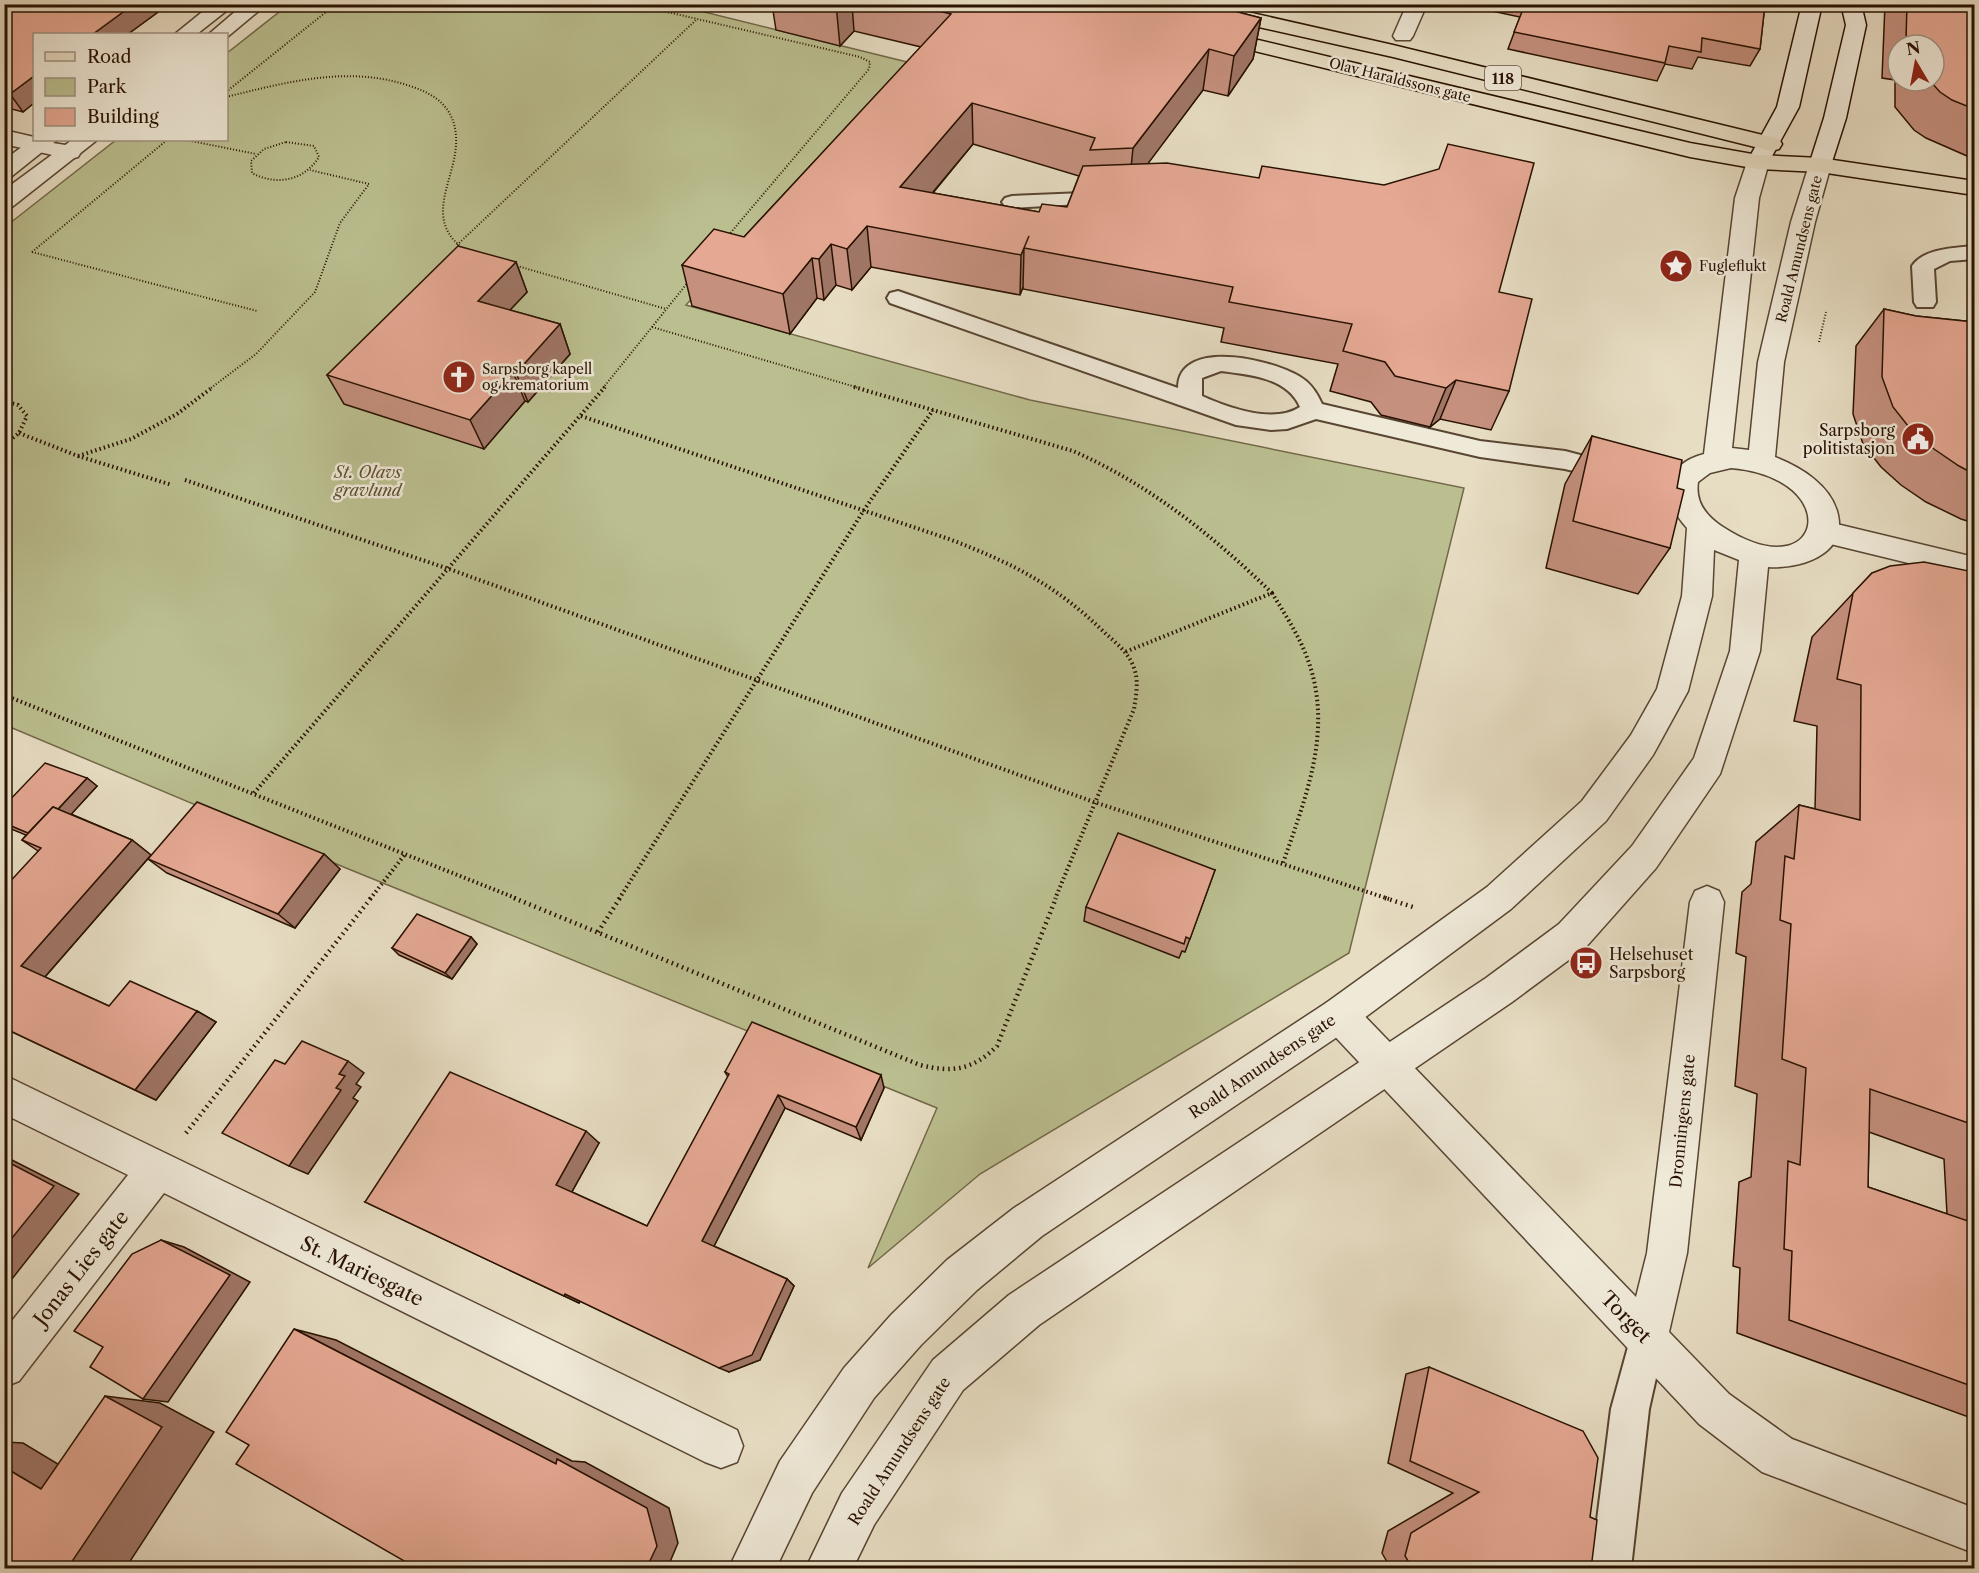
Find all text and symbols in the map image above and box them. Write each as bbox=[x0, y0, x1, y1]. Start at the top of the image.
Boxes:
legend bbox=[33, 33, 228, 141]
north arrow bbox=[1886, 33, 1946, 93]
text: N bbox=[1905, 37, 1922, 59]
text: Road bbox=[87, 46, 132, 68]
street label: Olav Haraldssons gate bbox=[1327, 54, 1473, 106]
road number: 118 bbox=[1485, 66, 1521, 90]
text: Park bbox=[87, 76, 128, 98]
text: Building bbox=[87, 106, 159, 128]
street label: Roald Amundsens gate bbox=[1772, 173, 1826, 325]
place icon: Fugleflukt bbox=[1658, 248, 1694, 284]
place label: Fugleflukt bbox=[1699, 257, 1767, 275]
church icon: Sarpsborg kapell og krematorium bbox=[441, 359, 477, 395]
place label: Sarpsborg kapell og krematorium bbox=[482, 360, 592, 394]
place label: Sarpsborg politistasjon bbox=[1803, 420, 1896, 458]
public building icon: Sarpsborg politistasjon bbox=[1900, 421, 1936, 457]
park label: St. Olavs gravlund bbox=[333, 462, 403, 500]
place label: Helsehuset Sarpsborg bbox=[1609, 944, 1694, 982]
bus stop icon: Helsehuset Sarpsborg bbox=[1568, 945, 1604, 981]
street label: Roald Amundsens gate bbox=[1185, 1009, 1339, 1123]
street label: Dronningens gate bbox=[1665, 1053, 1699, 1189]
street label: Jonas Lies gate bbox=[27, 1205, 134, 1333]
street label: St. Mariesgate bbox=[297, 1231, 427, 1311]
street label: Torget bbox=[1596, 1286, 1656, 1348]
street label: Roald Amundsens gate bbox=[844, 1373, 954, 1529]

